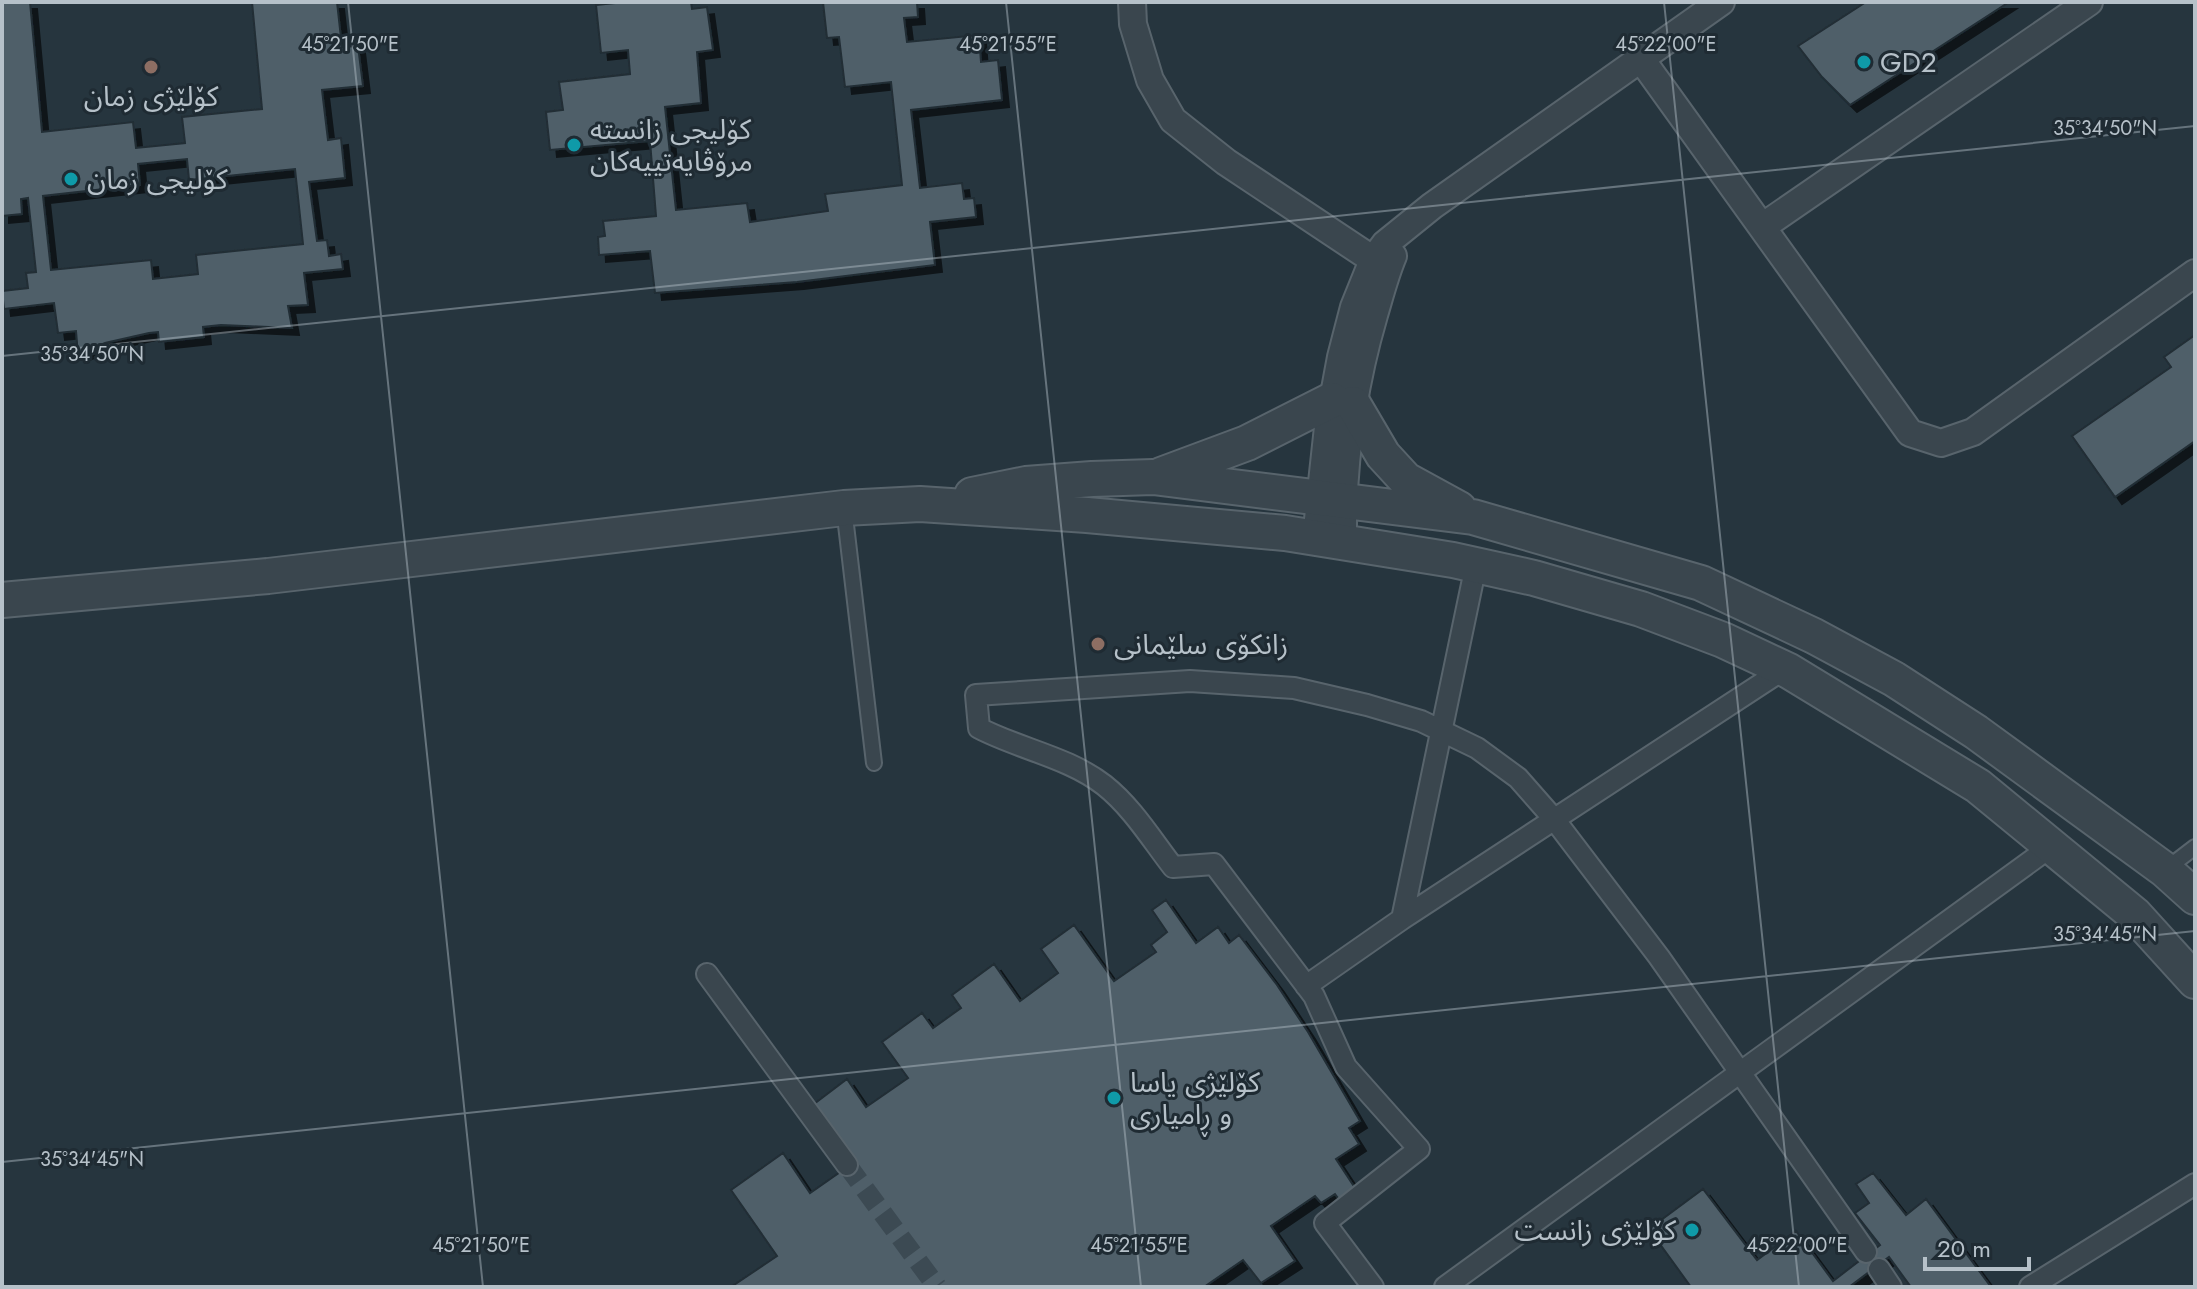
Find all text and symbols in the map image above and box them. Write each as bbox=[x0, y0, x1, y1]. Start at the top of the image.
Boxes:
text: 45°21'50"E bbox=[301, 30, 399, 59]
text: 45°21'55"E bbox=[959, 30, 1057, 59]
text: 45°22'00"E bbox=[1615, 30, 1717, 59]
place label: GD2 bbox=[1880, 42, 1937, 83]
marker: GD2 bbox=[1855, 53, 1873, 71]
marker: کۆلێژی زمان bbox=[142, 58, 160, 76]
place label: کۆلێژی زمان bbox=[84, 76, 219, 117]
place label: کۆلیجی زانستە مرۆڤایەتییەکان bbox=[590, 109, 753, 182]
text: 35°34'50"N bbox=[2053, 114, 2157, 143]
marker: کۆلیجی زانستە مرۆڤایەتییەکان bbox=[565, 136, 583, 154]
place label: کۆلیجی زمان bbox=[87, 159, 228, 200]
marker: کۆلیجی زمان bbox=[62, 170, 80, 188]
text: 35°34'50"N bbox=[40, 340, 144, 369]
place label: زانکۆی سلێمانی bbox=[1114, 624, 1288, 665]
marker: زانکۆی سلێمانی bbox=[1089, 635, 1107, 653]
text: 35°34'45"N bbox=[2053, 920, 2157, 949]
place label: کۆلێژی یاسا و ڕامیاری bbox=[1130, 1062, 1260, 1137]
marker: کۆلێژی یاسا و ڕامیاری bbox=[1105, 1089, 1123, 1107]
text: 35°34'45"N bbox=[40, 1145, 144, 1174]
place label: کۆلێژی زانست bbox=[1515, 1210, 1676, 1251]
marker: کۆلێژی زانست bbox=[1683, 1221, 1701, 1239]
scale bar bbox=[1925, 1221, 2029, 1271]
text: 45°21'50"E bbox=[432, 1231, 530, 1260]
text: 45°21'55"E bbox=[1090, 1231, 1188, 1260]
text: 45°22'00"E bbox=[1746, 1231, 1848, 1260]
text: 20 m bbox=[1937, 1231, 1991, 1266]

